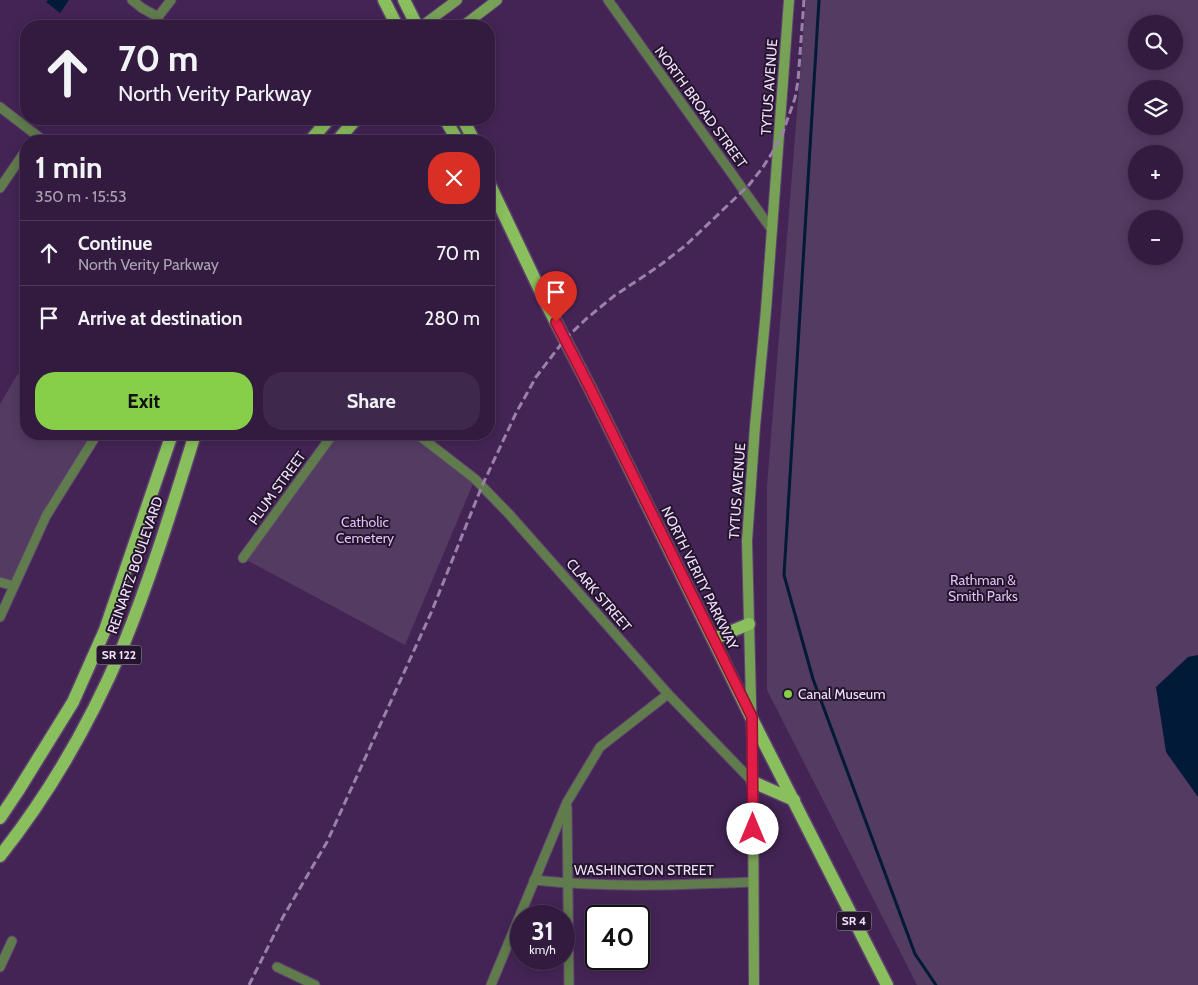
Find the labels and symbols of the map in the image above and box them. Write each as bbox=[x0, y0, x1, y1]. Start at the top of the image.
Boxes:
street label: TYTUS AVENUE bbox=[757, 38, 781, 136]
street label: NORTH BROAD STREET bbox=[651, 43, 751, 172]
pin bbox=[535, 271, 577, 322]
street label: TYTUS AVENUE bbox=[725, 442, 749, 540]
street label: PLUM STREET bbox=[244, 447, 310, 528]
street label: REINARTZ BOULEVARD bbox=[103, 494, 167, 636]
street label: NORTH VERITY PARKWAY bbox=[657, 503, 743, 653]
park label: Catholic Cemetery bbox=[336, 513, 394, 547]
street label: CLARK STREET bbox=[562, 555, 636, 636]
park label: Rathman & Smith Parks bbox=[948, 571, 1018, 605]
road number: SR 122 bbox=[96, 646, 142, 664]
place label: Canal Museum bbox=[798, 685, 885, 703]
marker: Canal Museum bbox=[782, 688, 794, 700]
position arrow bbox=[726, 802, 778, 854]
street label: WASHINGTON STREET bbox=[574, 861, 715, 879]
speed limit sign: 40 bbox=[585, 905, 650, 970]
road number: SR 4 bbox=[836, 911, 872, 930]

